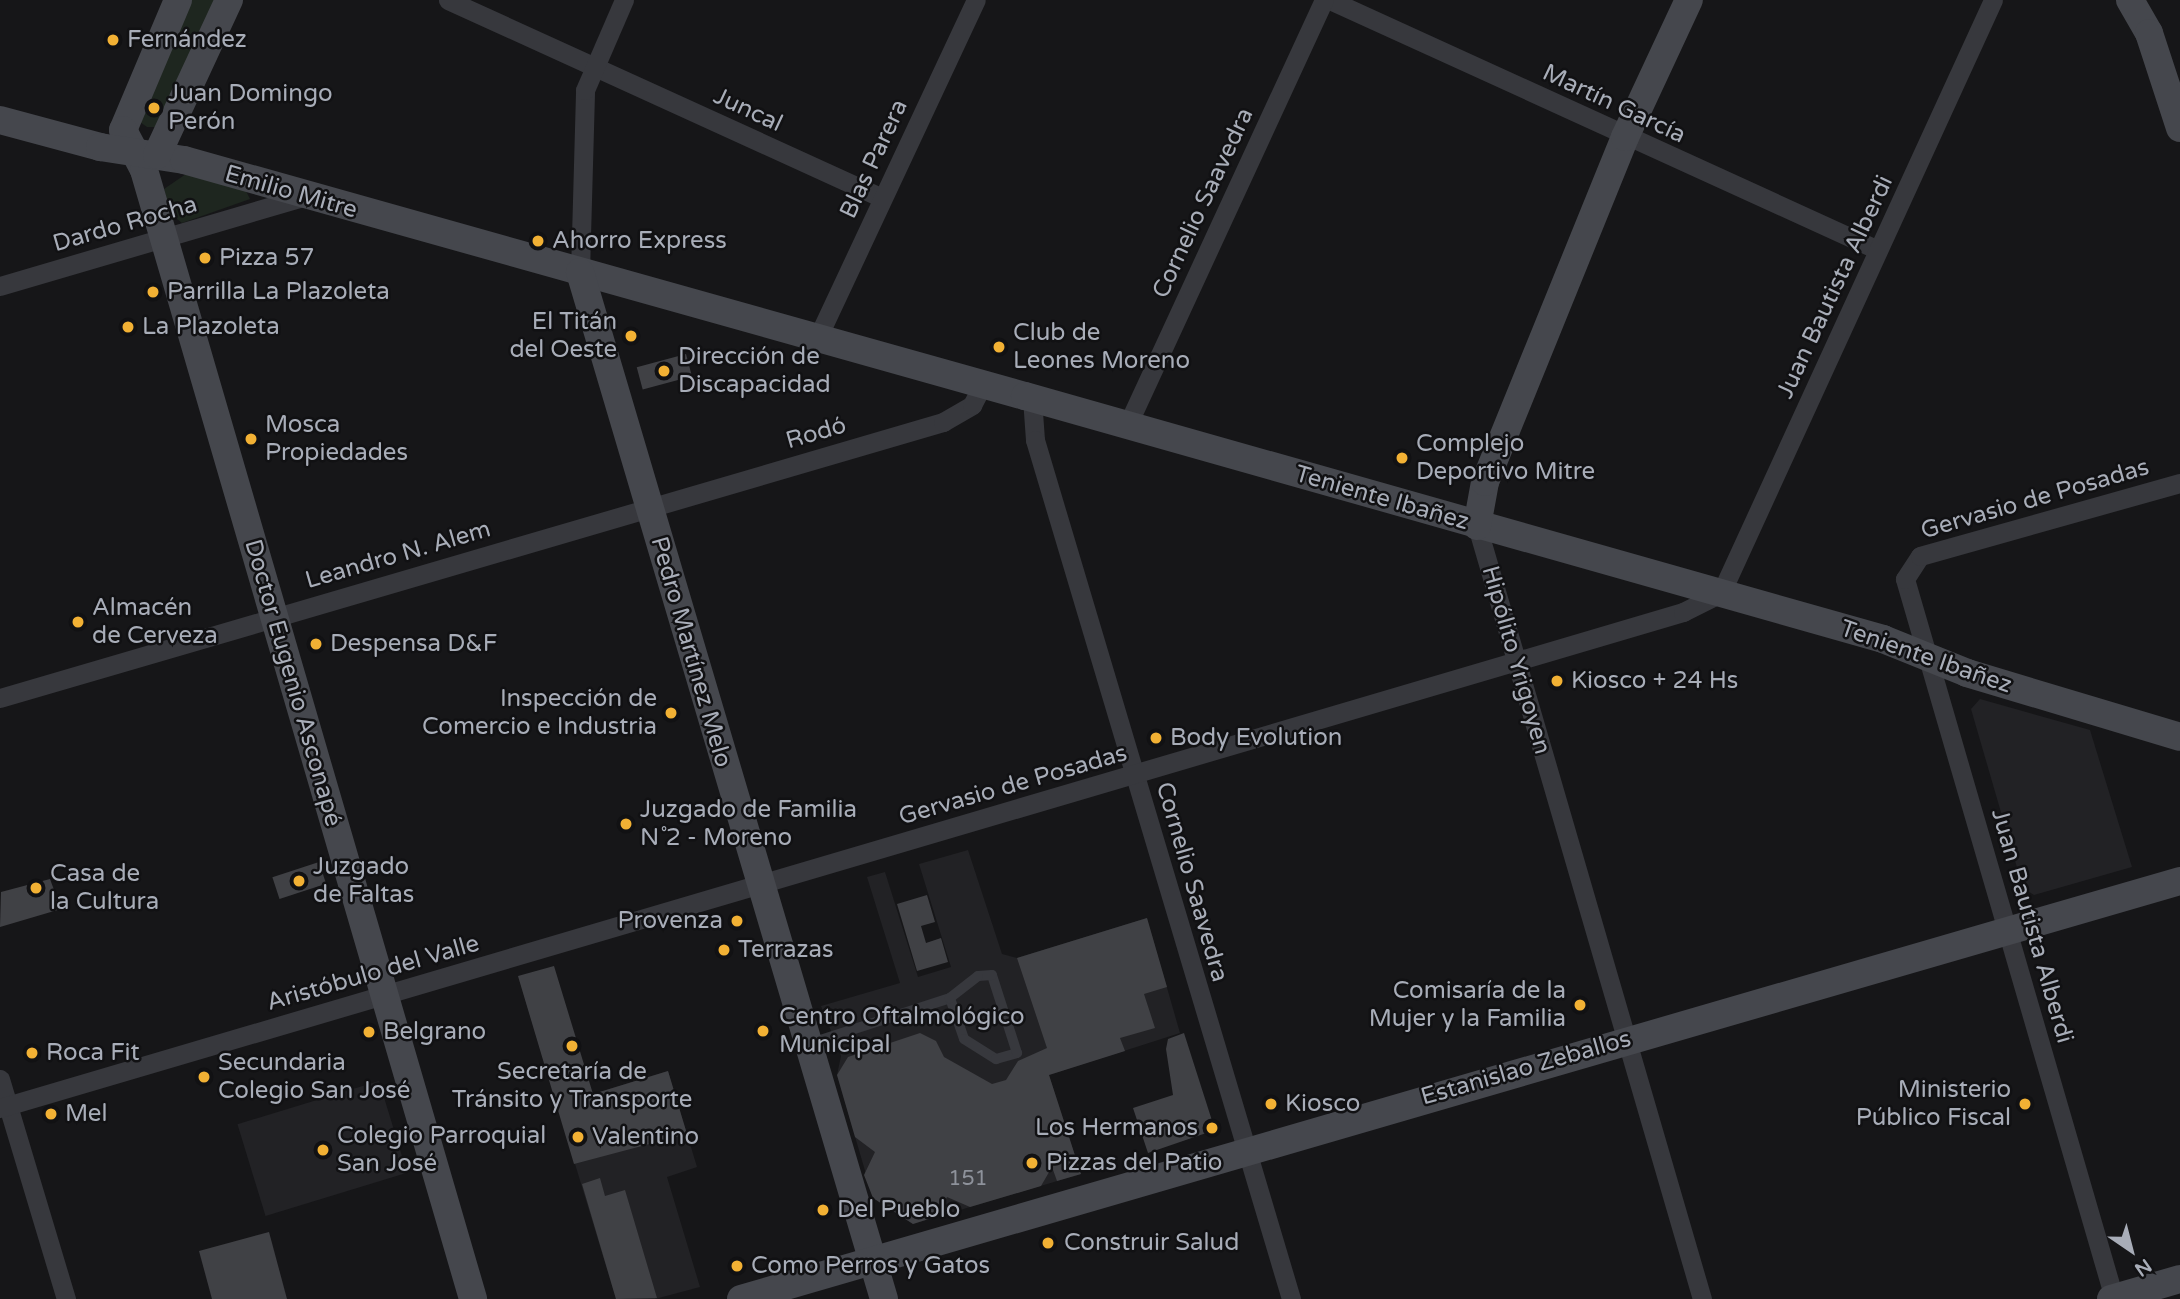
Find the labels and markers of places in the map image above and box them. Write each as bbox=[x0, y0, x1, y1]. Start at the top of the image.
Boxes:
place label: Fernández bbox=[127, 26, 247, 54]
marker: Fernández bbox=[105, 32, 121, 48]
place label: Juan Domingo Perón bbox=[168, 80, 333, 136]
marker: Juan Domingo Perón bbox=[146, 100, 162, 116]
place label: Ahorro Express bbox=[552, 227, 727, 255]
marker: Ahorro Express bbox=[530, 233, 546, 249]
place label: Pizza 57 bbox=[219, 244, 315, 272]
marker: Pizza 57 bbox=[197, 250, 213, 266]
place label: Parrilla La Plazoleta bbox=[167, 278, 390, 306]
marker: Parrilla La Plazoleta bbox=[145, 284, 161, 300]
place label: El Titán del Oeste bbox=[509, 308, 617, 364]
place label: La Plazoleta bbox=[142, 313, 280, 341]
marker: La Plazoleta bbox=[120, 319, 136, 335]
place label: Club de Leones Moreno bbox=[1013, 319, 1190, 375]
marker: El Titán del Oeste bbox=[623, 328, 639, 344]
marker: Club de Leones Moreno bbox=[991, 339, 1007, 355]
place label: Dirección de Discapacidad bbox=[678, 343, 831, 399]
marker: Dirección de Discapacidad bbox=[656, 363, 672, 379]
place label: Mosca Propiedades bbox=[265, 411, 408, 467]
place label: Complejo Deportivo Mitre bbox=[1416, 430, 1595, 486]
marker: Mosca Propiedades bbox=[243, 431, 259, 447]
marker: Complejo Deportivo Mitre bbox=[1394, 450, 1410, 466]
place label: Almacén de Cerveza bbox=[92, 594, 218, 650]
marker: Almacén de Cerveza bbox=[70, 614, 86, 630]
place label: Despensa D&F bbox=[330, 630, 497, 658]
marker: Despensa D&F bbox=[308, 636, 324, 652]
place label: Kiosco + 24 Hs bbox=[1571, 667, 1738, 695]
marker: Kiosco + 24 Hs bbox=[1549, 673, 1565, 689]
place label: Inspección de Comercio e Industria bbox=[422, 685, 657, 741]
marker: Inspección de Comercio e Industria bbox=[663, 705, 679, 721]
place label: Body Evolution bbox=[1170, 724, 1342, 752]
marker: Body Evolution bbox=[1148, 730, 1164, 746]
place label: Juzgado de Familia N˚2 - Moreno bbox=[640, 796, 857, 852]
marker: Juzgado de Familia N˚2 - Moreno bbox=[618, 816, 634, 832]
place label: Juzgado de Faltas bbox=[313, 853, 414, 909]
place label: Casa de la Cultura bbox=[50, 860, 159, 916]
marker: Juzgado de Faltas bbox=[291, 873, 307, 889]
marker: Casa de la Cultura bbox=[28, 880, 44, 896]
place label: Provenza bbox=[618, 907, 723, 935]
marker: Provenza bbox=[729, 913, 745, 929]
place label: Terrazas bbox=[738, 936, 833, 964]
marker: Terrazas bbox=[716, 942, 732, 958]
place label: Comisaría de la Mujer y la Familia bbox=[1369, 977, 1566, 1033]
marker: Comisaría de la Mujer y la Familia bbox=[1572, 997, 1588, 1013]
place label: Centro Oftalmológico Municipal bbox=[779, 1003, 1025, 1059]
place label: Belgrano bbox=[383, 1018, 486, 1046]
marker: Centro Oftalmológico Municipal bbox=[753, 1021, 773, 1041]
marker: Belgrano bbox=[361, 1024, 377, 1040]
marker: Secretaría de Tránsito y Transporte bbox=[564, 1038, 580, 1054]
place label: Roca Fit bbox=[46, 1039, 140, 1067]
marker: Roca Fit bbox=[24, 1045, 40, 1061]
place label: Secundaria Colegio San José bbox=[218, 1049, 410, 1105]
place label: Secretaría de Tránsito y Transporte bbox=[452, 1058, 692, 1114]
marker: Secundaria Colegio San José bbox=[196, 1069, 212, 1085]
place label: Ministerio Público Fiscal bbox=[1856, 1076, 2011, 1132]
place label: Kiosco bbox=[1285, 1090, 1360, 1118]
marker: Kiosco bbox=[1263, 1096, 1279, 1112]
marker: Ministerio Público Fiscal bbox=[2017, 1096, 2033, 1112]
place label: Mel bbox=[65, 1100, 107, 1128]
marker: Mel bbox=[43, 1106, 59, 1122]
place label: Los Hermanos bbox=[1035, 1114, 1198, 1142]
marker: Los Hermanos bbox=[1204, 1120, 1220, 1136]
place label: Colegio Parroquial San José bbox=[337, 1122, 546, 1178]
place label: Valentino bbox=[592, 1123, 699, 1151]
marker: Valentino bbox=[570, 1129, 586, 1145]
marker: Colegio Parroquial San José bbox=[315, 1142, 331, 1158]
place label: Pizzas del Patio bbox=[1046, 1149, 1222, 1177]
marker: Pizzas del Patio bbox=[1024, 1155, 1040, 1171]
place label: Del Pueblo bbox=[837, 1196, 960, 1224]
marker: Del Pueblo bbox=[815, 1202, 831, 1218]
place label: Construir Salud bbox=[1064, 1229, 1239, 1257]
marker: Construir Salud bbox=[1038, 1233, 1058, 1253]
place label: Como Perros y Gatos bbox=[751, 1252, 990, 1280]
marker: Como Perros y Gatos bbox=[729, 1258, 745, 1274]

